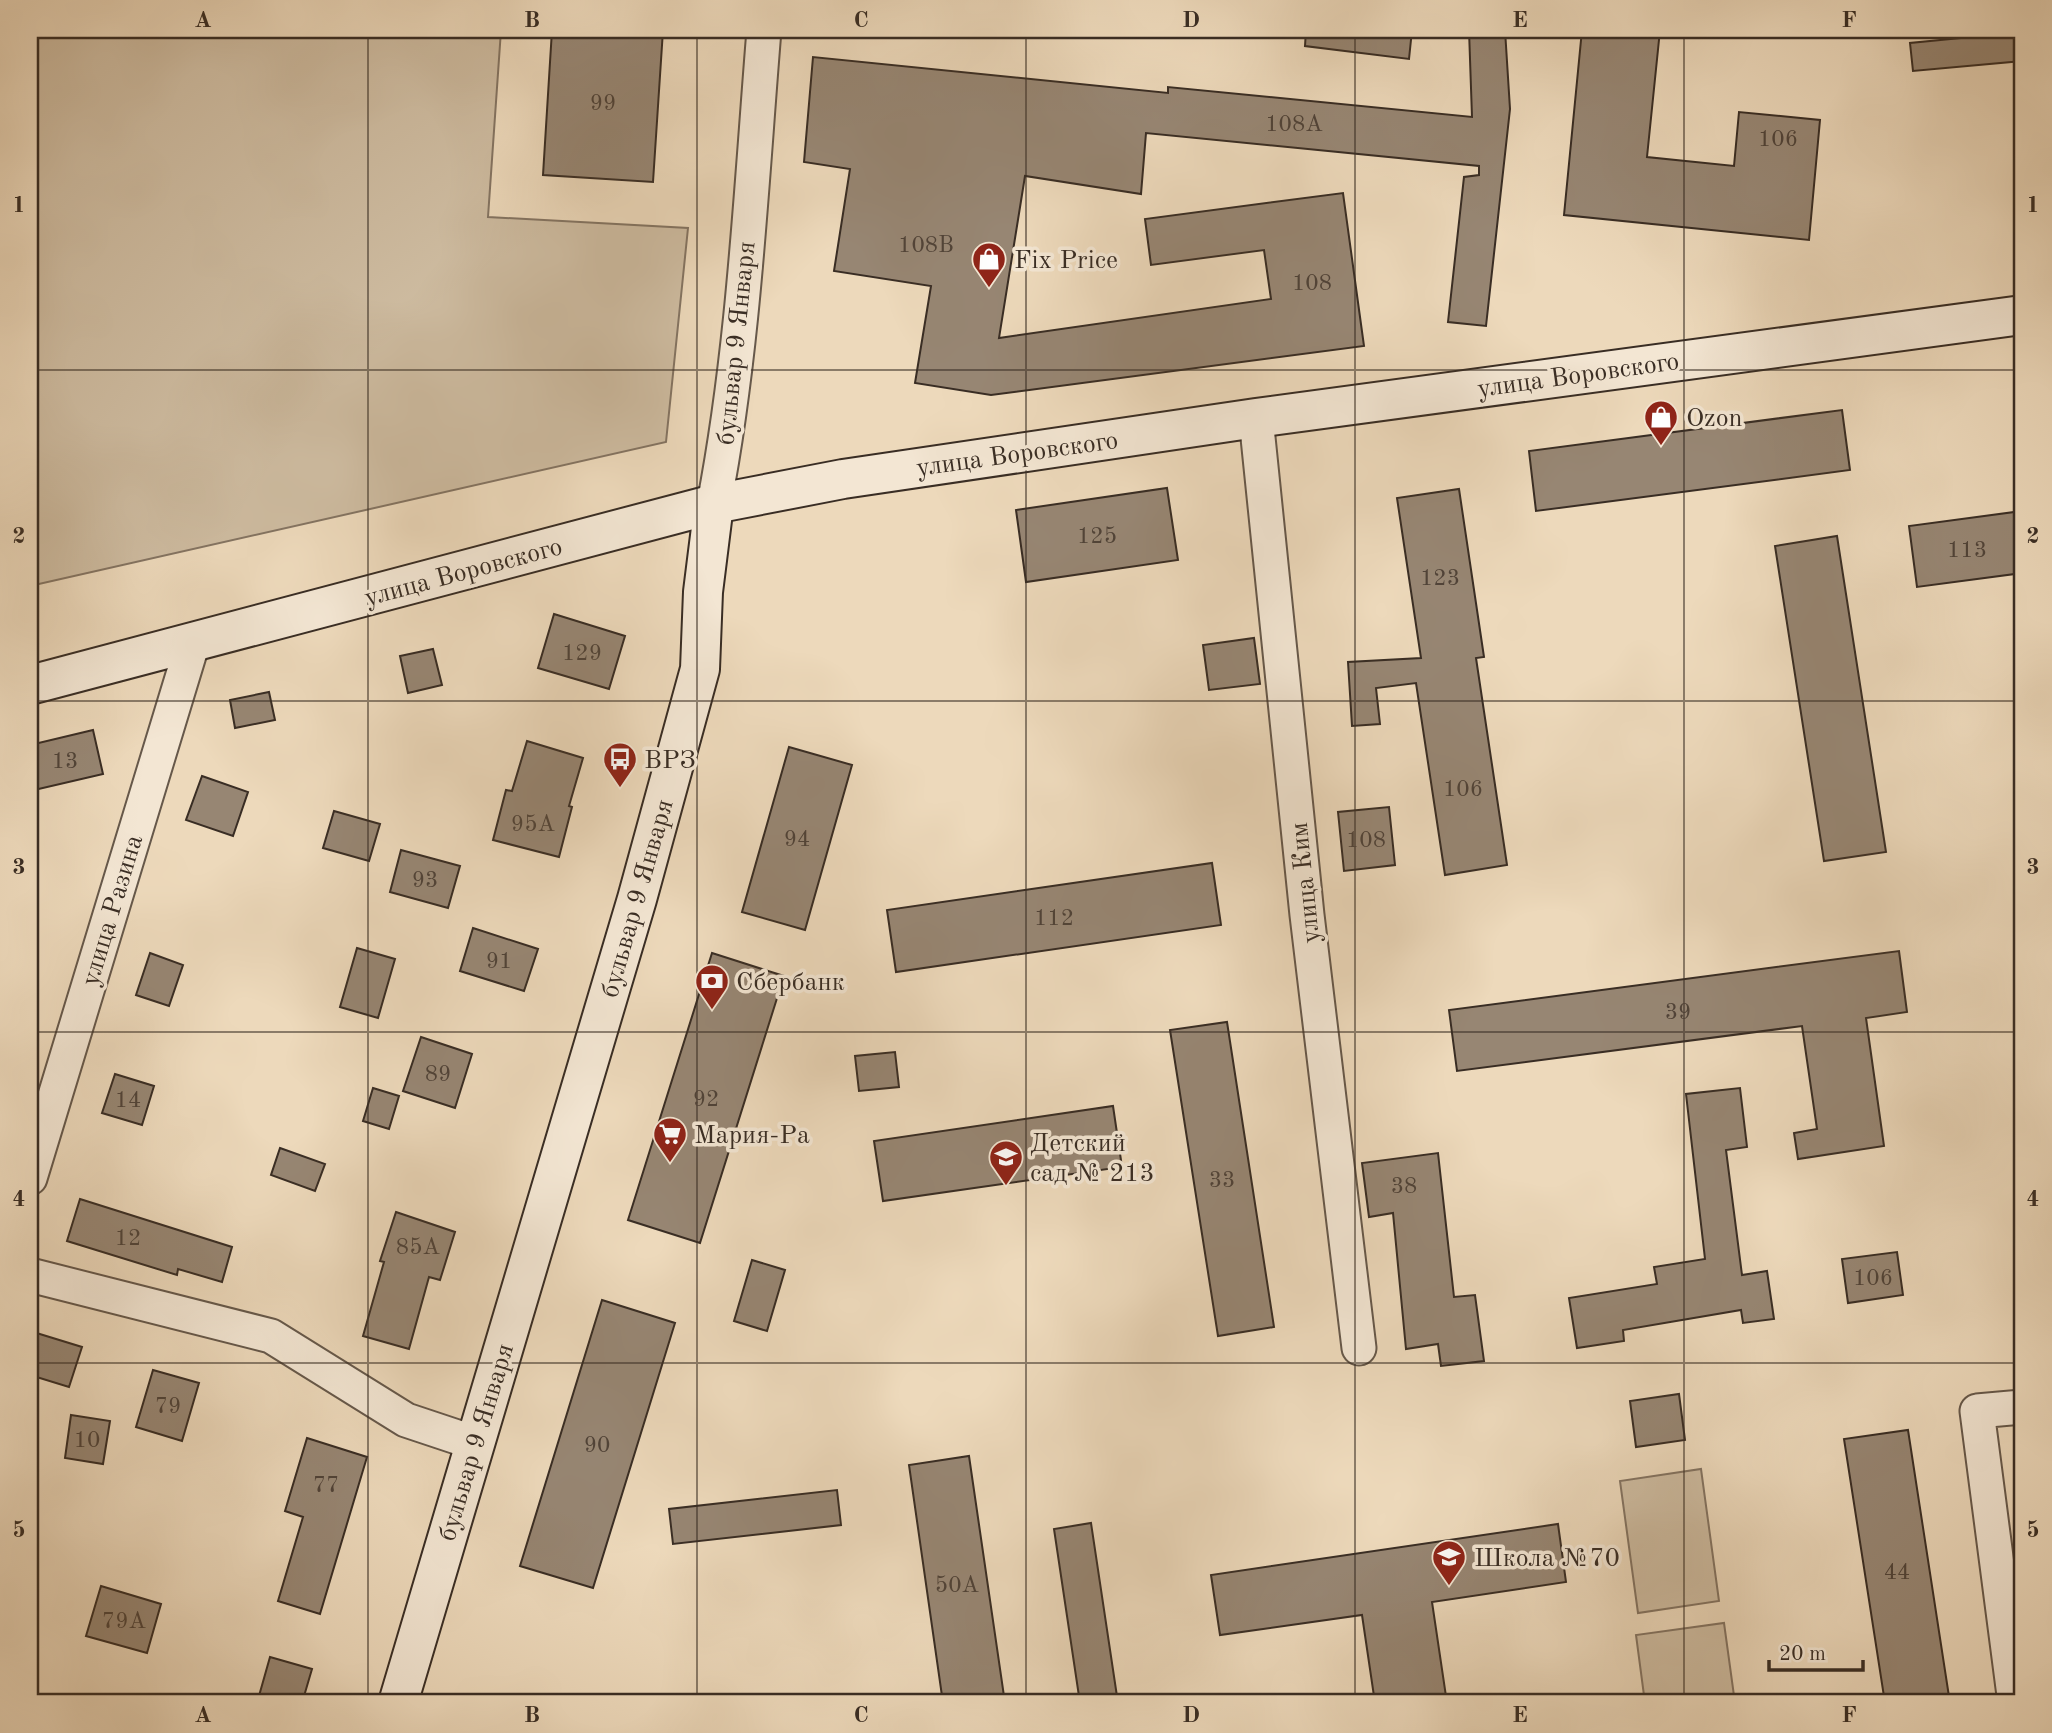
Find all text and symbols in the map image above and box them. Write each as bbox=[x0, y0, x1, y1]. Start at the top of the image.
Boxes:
text: A bbox=[194, 9, 212, 32]
text: B bbox=[524, 9, 540, 32]
text: C bbox=[853, 9, 869, 32]
text: D bbox=[1182, 9, 1200, 32]
text: E bbox=[1512, 9, 1528, 32]
text: F bbox=[1841, 9, 1857, 32]
house number: 99 bbox=[590, 92, 616, 115]
house number: 108А bbox=[1265, 113, 1323, 136]
house number: 106 bbox=[1758, 128, 1798, 151]
text: 1 bbox=[12, 194, 26, 217]
text: 1 bbox=[2026, 194, 2040, 217]
house number: 108В bbox=[898, 234, 954, 257]
street label: бульвар 9 Января bbox=[713, 240, 761, 446]
shop icon: Fix Price bbox=[970, 240, 1008, 289]
place label: Fix Price bbox=[1014, 248, 1118, 274]
house number: 108 bbox=[1292, 272, 1332, 295]
street label: улица Воровского bbox=[1476, 349, 1681, 403]
shop icon: Ozon bbox=[1642, 398, 1680, 447]
place label: Ozon bbox=[1686, 406, 1743, 432]
street label: улица Воровского bbox=[915, 428, 1120, 482]
text: 2 bbox=[12, 525, 26, 548]
house number: 125 bbox=[1077, 525, 1117, 548]
text: 2 bbox=[2026, 525, 2040, 548]
street label: улица Воровского bbox=[362, 534, 565, 612]
house number: 113 bbox=[1947, 539, 1987, 562]
house number: 123 bbox=[1420, 567, 1460, 590]
house number: 129 bbox=[562, 642, 602, 665]
bus stop icon: ВРЗ bbox=[601, 740, 639, 789]
place label: ВРЗ bbox=[644, 748, 696, 774]
house number: 13 bbox=[52, 750, 78, 773]
house number: 106 bbox=[1443, 778, 1483, 801]
street label: бульвар 9 Января bbox=[597, 796, 679, 1001]
house number: 95А bbox=[511, 813, 556, 836]
street label: улица Ким bbox=[1287, 821, 1325, 945]
house number: 94 bbox=[784, 828, 810, 851]
house number: 108 bbox=[1346, 829, 1386, 852]
street label: улица Разина bbox=[78, 832, 148, 989]
text: 3 bbox=[12, 856, 26, 879]
text: 3 bbox=[2026, 856, 2040, 879]
house number: 93 bbox=[412, 869, 438, 892]
house number: 112 bbox=[1034, 907, 1074, 930]
house number: 91 bbox=[486, 950, 512, 973]
bank icon: Сбербанк bbox=[693, 962, 731, 1011]
place label: Сбербанк bbox=[736, 970, 845, 996]
house number: 39 bbox=[1665, 1001, 1691, 1024]
house number: 89 bbox=[425, 1063, 451, 1086]
house number: 92 bbox=[693, 1088, 719, 1111]
house number: 14 bbox=[115, 1089, 141, 1112]
supermarket icon: Мария-Ра bbox=[651, 1115, 689, 1164]
place label: Мария-Ра bbox=[694, 1123, 810, 1149]
place label: Детский сад № 213 bbox=[1030, 1131, 1155, 1187]
school or university icon: Детский сад № 213 bbox=[987, 1138, 1025, 1187]
house number: 33 bbox=[1209, 1169, 1235, 1192]
house number: 38 bbox=[1391, 1175, 1417, 1198]
text: 4 bbox=[12, 1188, 26, 1211]
text: 4 bbox=[2026, 1188, 2040, 1211]
house number: 12 bbox=[115, 1227, 141, 1250]
house number: 85А bbox=[396, 1236, 441, 1259]
house number: 106 bbox=[1853, 1267, 1893, 1290]
street label: бульвар 9 Января bbox=[435, 1341, 519, 1544]
house number: 79 bbox=[155, 1395, 181, 1418]
house number: 10 bbox=[74, 1429, 100, 1452]
house number: 90 bbox=[584, 1434, 610, 1457]
house number: 77 bbox=[313, 1474, 339, 1497]
text: 5 bbox=[12, 1519, 26, 1542]
text: 5 bbox=[2026, 1519, 2040, 1542]
school or university icon: Школа №70 bbox=[1430, 1538, 1468, 1587]
place label: Школа №70 bbox=[1474, 1546, 1620, 1572]
house number: 44 bbox=[1884, 1561, 1910, 1584]
house number: 50А bbox=[935, 1574, 980, 1597]
house number: 79А bbox=[102, 1610, 147, 1633]
scale bar bbox=[1769, 1628, 1863, 1672]
text: 20 m bbox=[1779, 1644, 1826, 1665]
text: A bbox=[194, 1704, 212, 1727]
text: B bbox=[524, 1704, 540, 1727]
text: C bbox=[853, 1704, 869, 1727]
text: D bbox=[1182, 1704, 1200, 1727]
text: E bbox=[1512, 1704, 1528, 1727]
text: F bbox=[1841, 1704, 1857, 1727]

